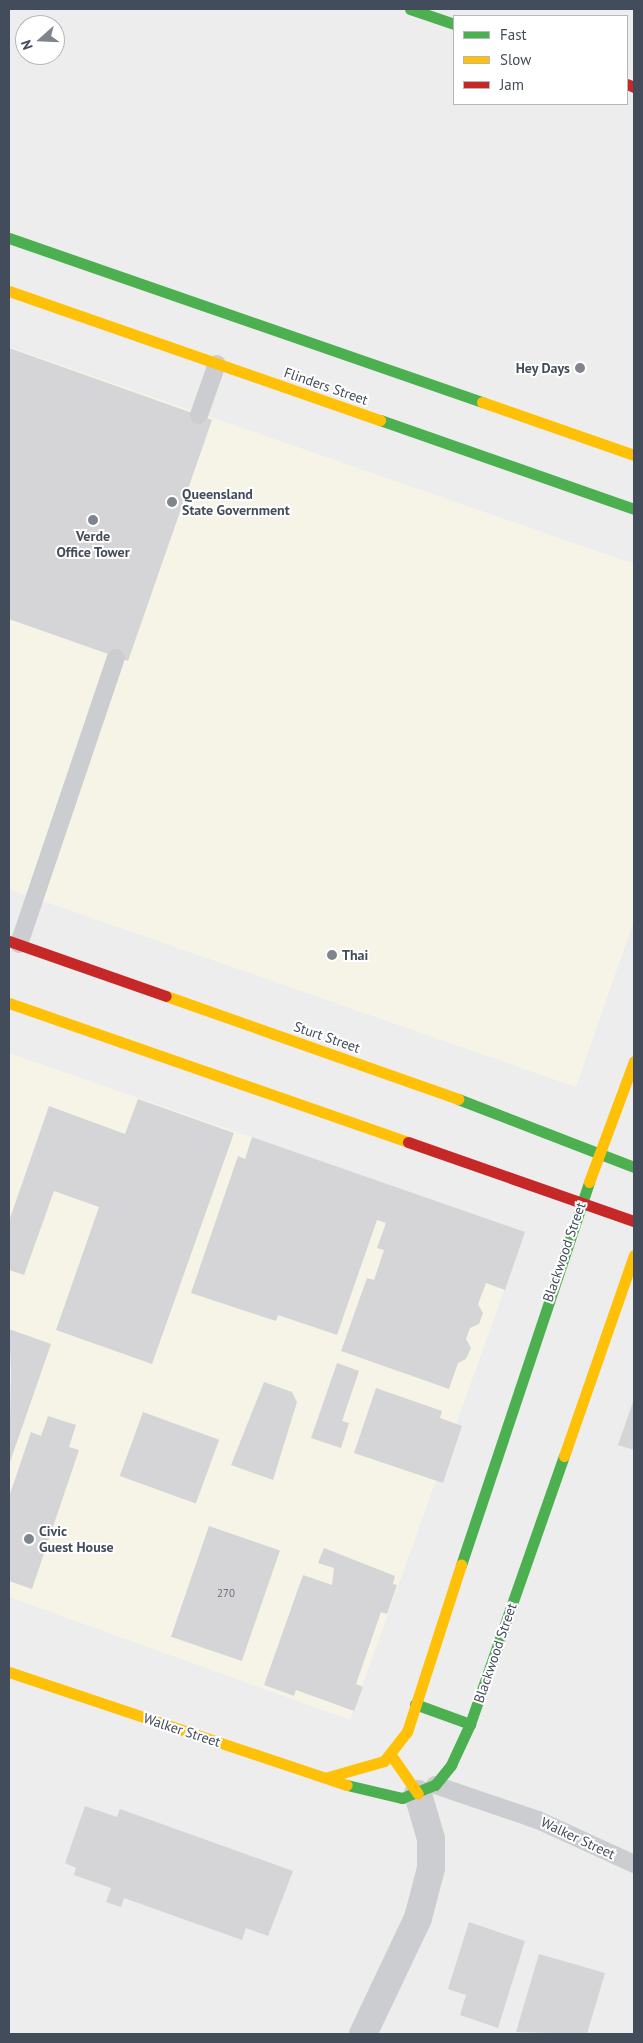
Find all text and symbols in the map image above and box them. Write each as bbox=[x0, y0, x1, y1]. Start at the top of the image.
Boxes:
north arrow bbox=[15, 15, 65, 65]
legend bbox=[453, 15, 628, 105]
text: Fast bbox=[500, 25, 527, 44]
text: N bbox=[17, 37, 37, 52]
text: Slow bbox=[500, 50, 531, 69]
text: Jam bbox=[500, 75, 524, 94]
place label: Hey Days bbox=[515, 360, 570, 376]
marker: Hey Days bbox=[574, 362, 586, 374]
street label: Flinders Street bbox=[282, 364, 370, 408]
place label: Queensland State Government bbox=[182, 486, 290, 518]
marker: Queensland State Government bbox=[166, 496, 178, 508]
marker: Verde Office Tower bbox=[87, 514, 99, 526]
place label: Verde Office Tower bbox=[56, 528, 130, 560]
place label: Thai bbox=[342, 947, 368, 963]
marker: Thai bbox=[326, 949, 338, 961]
street label: Sturt Street bbox=[292, 1018, 362, 1056]
street label: Blackwood Street bbox=[539, 1200, 589, 1304]
place label: Civic Guest House bbox=[39, 1523, 114, 1555]
marker: Civic Guest House bbox=[23, 1533, 35, 1545]
house number: 270 bbox=[217, 1586, 235, 1600]
street label: Blackwood Street bbox=[470, 1601, 520, 1705]
street label: Walker Street bbox=[141, 1710, 223, 1750]
street label: Walker Street bbox=[538, 1813, 618, 1863]

